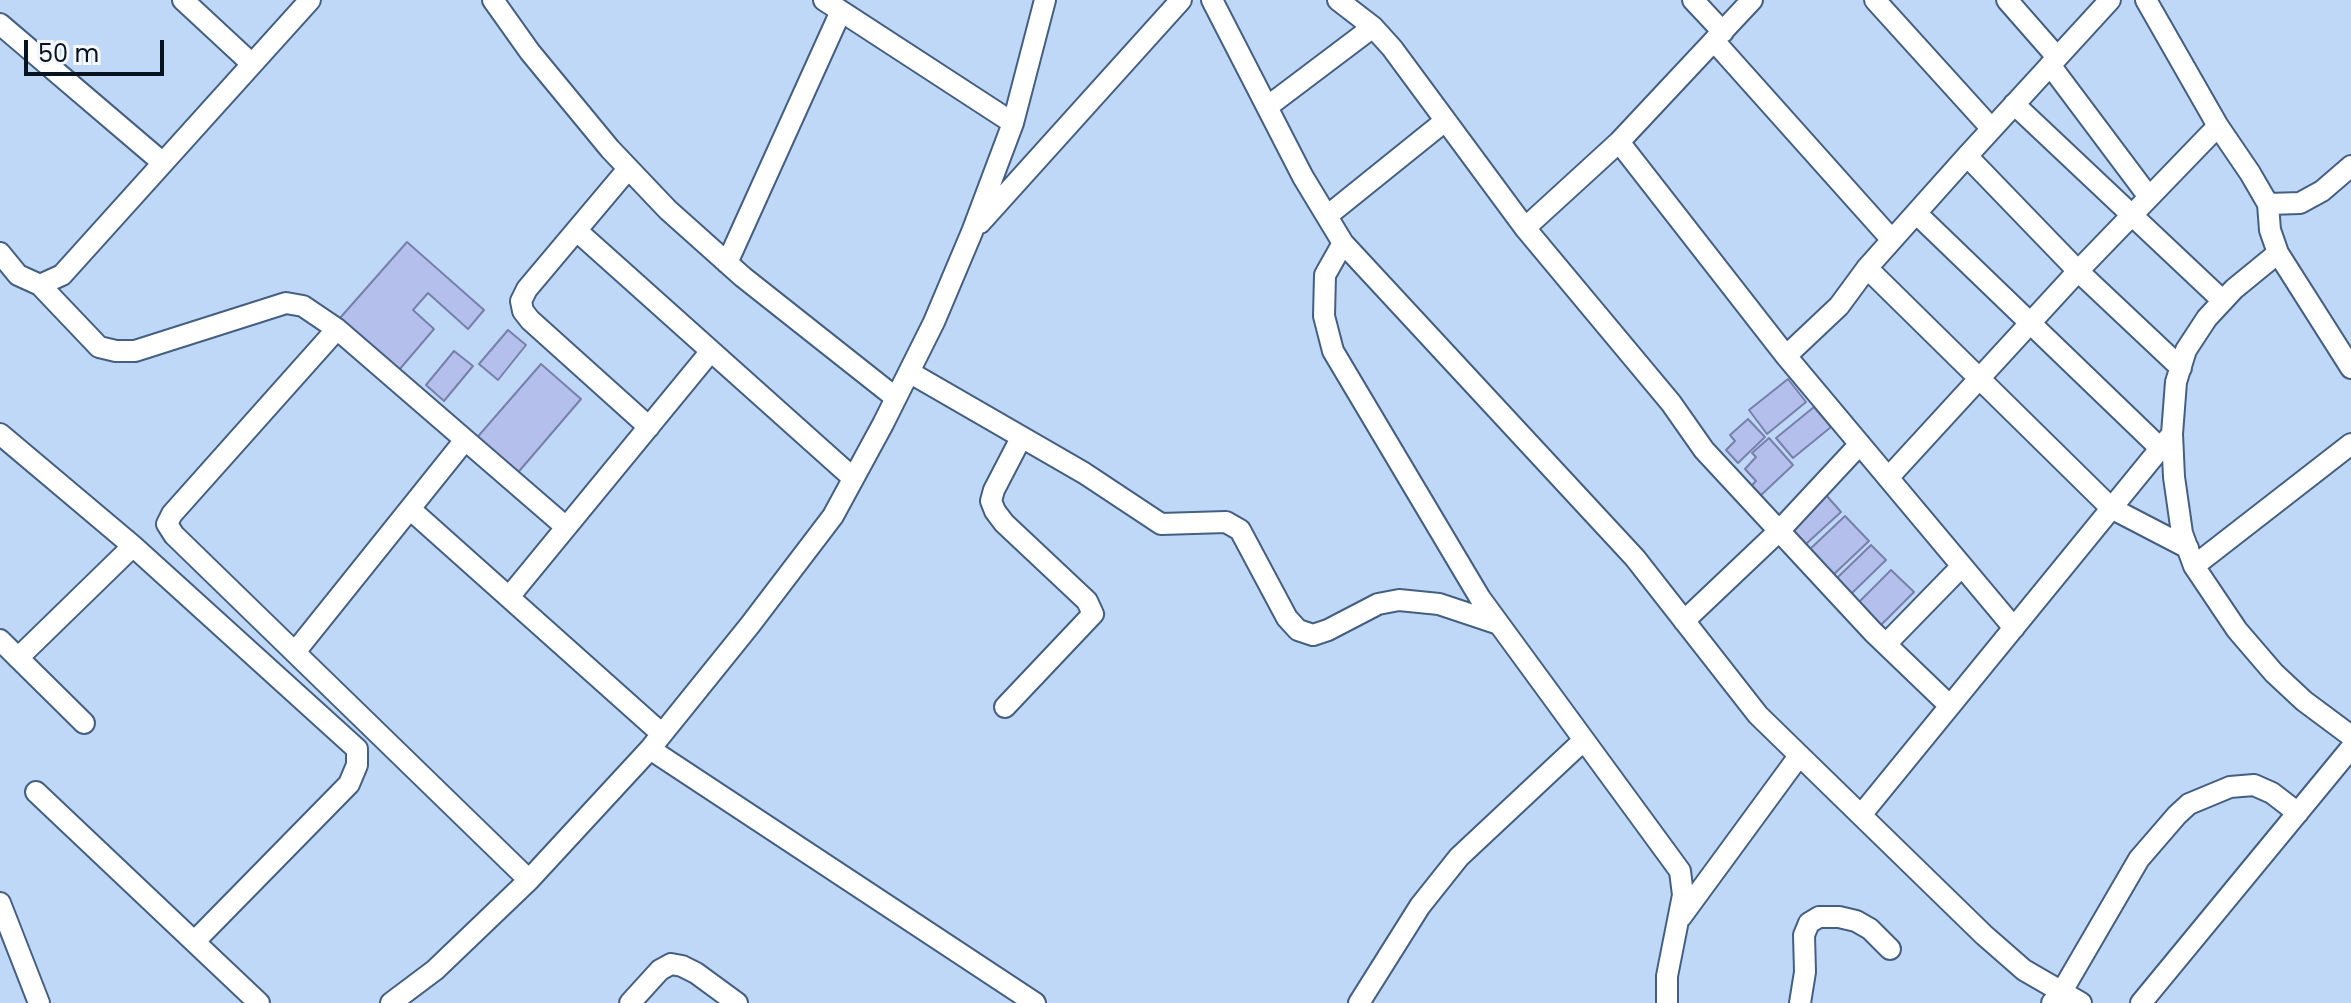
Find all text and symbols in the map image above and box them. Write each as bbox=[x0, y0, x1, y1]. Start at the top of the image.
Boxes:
scale bar bbox=[28, 24, 168, 74]
text: 50 m bbox=[38, 37, 99, 70]

